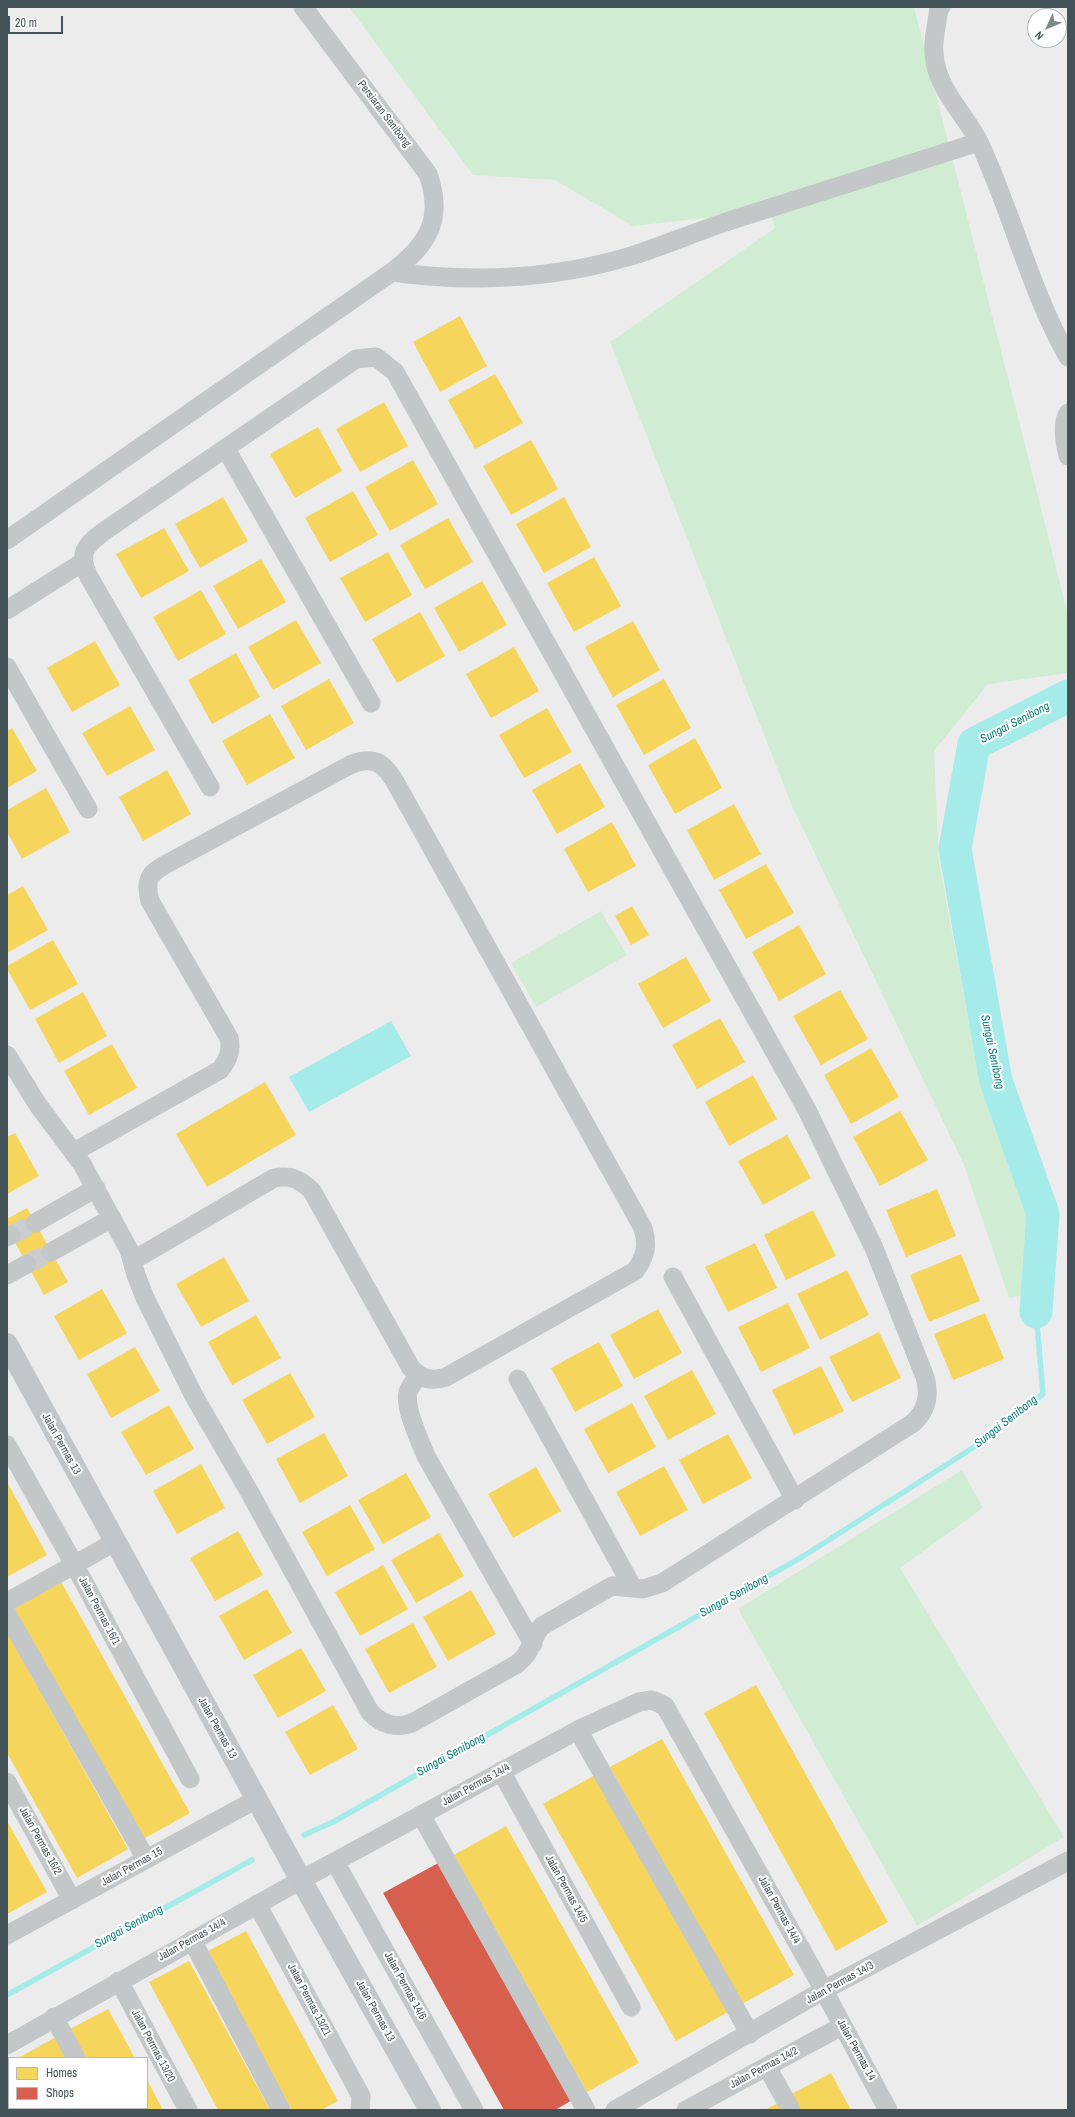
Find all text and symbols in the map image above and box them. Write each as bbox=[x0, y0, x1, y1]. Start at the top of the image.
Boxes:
scale bar bbox=[10, 8, 65, 34]
north arrow bbox=[1027, 8, 1067, 48]
text: 20 m bbox=[15, 15, 37, 31]
text: N bbox=[1032, 28, 1046, 43]
street label: Persiaran Senibong bbox=[355, 78, 413, 150]
water label: Sungai Senibong bbox=[978, 699, 1052, 747]
water label: Sungai Senibong bbox=[977, 1013, 1007, 1091]
water label: Sungai Senibong bbox=[972, 1393, 1040, 1451]
street label: Jalan Permas 13 bbox=[39, 1411, 83, 1477]
water label: Sungai Senibong bbox=[697, 1571, 771, 1621]
street label: Jalan Permas 16/1 bbox=[76, 1575, 122, 1647]
street label: Jalan Permas 13 bbox=[195, 1695, 239, 1761]
water label: Sungai Senibong bbox=[414, 1730, 488, 1780]
street label: Jalan Permas 14/4 bbox=[440, 1761, 512, 1809]
street label: Jalan Permas 16/2 bbox=[16, 1805, 64, 1877]
street label: Jalan Permas 15 bbox=[99, 1845, 165, 1889]
street label: Jalan Permas 14/5 bbox=[542, 1853, 590, 1925]
street label: Jalan Permas 14/4 bbox=[755, 1874, 803, 1946]
water label: Sungai Senibong bbox=[92, 1902, 166, 1952]
street label: Jalan Permas 14/4 bbox=[156, 1916, 228, 1964]
street label: Jalan Permas 14/6 bbox=[381, 1950, 429, 2022]
street label: Jalan Permas 14/3 bbox=[804, 1959, 876, 2007]
street label: Jalan Permas 13/21 bbox=[284, 1961, 334, 2039]
street label: Jalan Permas 13 bbox=[353, 1978, 397, 2044]
street label: Jalan Permas 13/20 bbox=[128, 2007, 178, 2085]
street label: Jalan Permas 14 bbox=[834, 2017, 878, 2083]
street label: Jalan Permas 14/2 bbox=[728, 2045, 800, 2091]
legend bbox=[8, 2057, 148, 2109]
text: Homes bbox=[46, 2065, 77, 2081]
text: Shops bbox=[46, 2085, 74, 2101]

